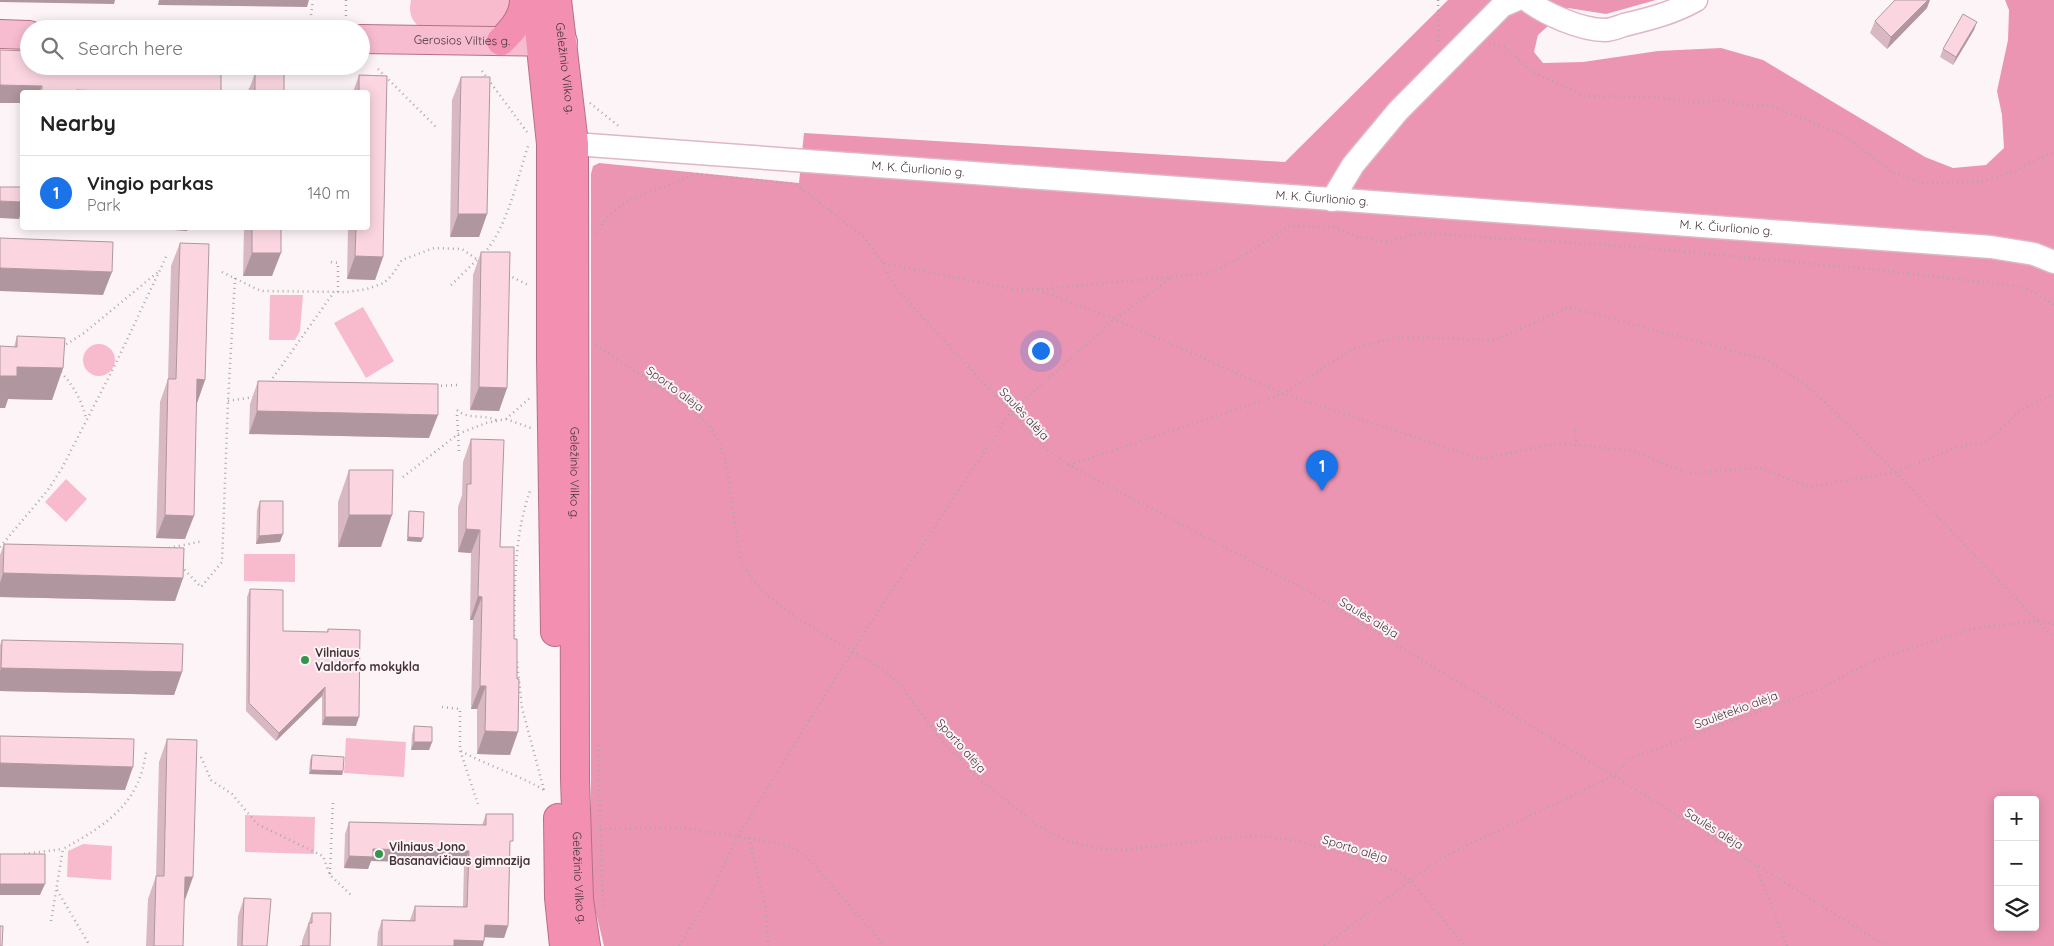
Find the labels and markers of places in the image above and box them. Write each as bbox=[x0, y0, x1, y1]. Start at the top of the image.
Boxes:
pin: 1 bbox=[1306, 450, 1338, 491]
place label: Vilniaus Valdorfo mokykla bbox=[315, 645, 420, 674]
marker: Vilniaus Valdorfo mokykla bbox=[299, 654, 311, 666]
place label: Vilniaus Jono Basanavičiaus gimnazija bbox=[389, 839, 530, 868]
marker: Vilniaus Jono Basanavičiaus gimnazija bbox=[373, 848, 385, 860]

